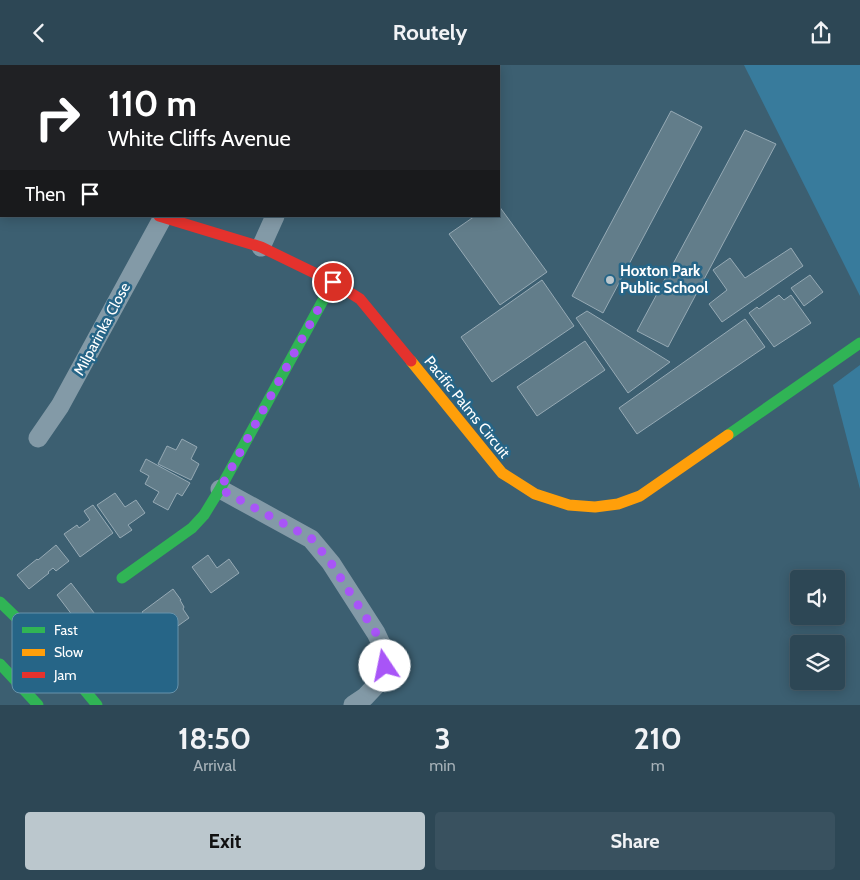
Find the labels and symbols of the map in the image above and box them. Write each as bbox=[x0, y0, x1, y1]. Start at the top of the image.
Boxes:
pin bbox=[312, 261, 354, 303]
place label: Hoxton Park Public School bbox=[620, 262, 708, 297]
marker: Hoxton Park Public School bbox=[604, 274, 616, 286]
street label: Milparinka Close bbox=[70, 279, 134, 379]
street label: Pacific Palms Circuit bbox=[420, 352, 514, 462]
legend bbox=[12, 613, 178, 693]
text: Fast bbox=[54, 621, 78, 639]
position arrow bbox=[358, 639, 410, 691]
text: Slow bbox=[54, 643, 83, 661]
text: Jam bbox=[53, 666, 76, 684]

